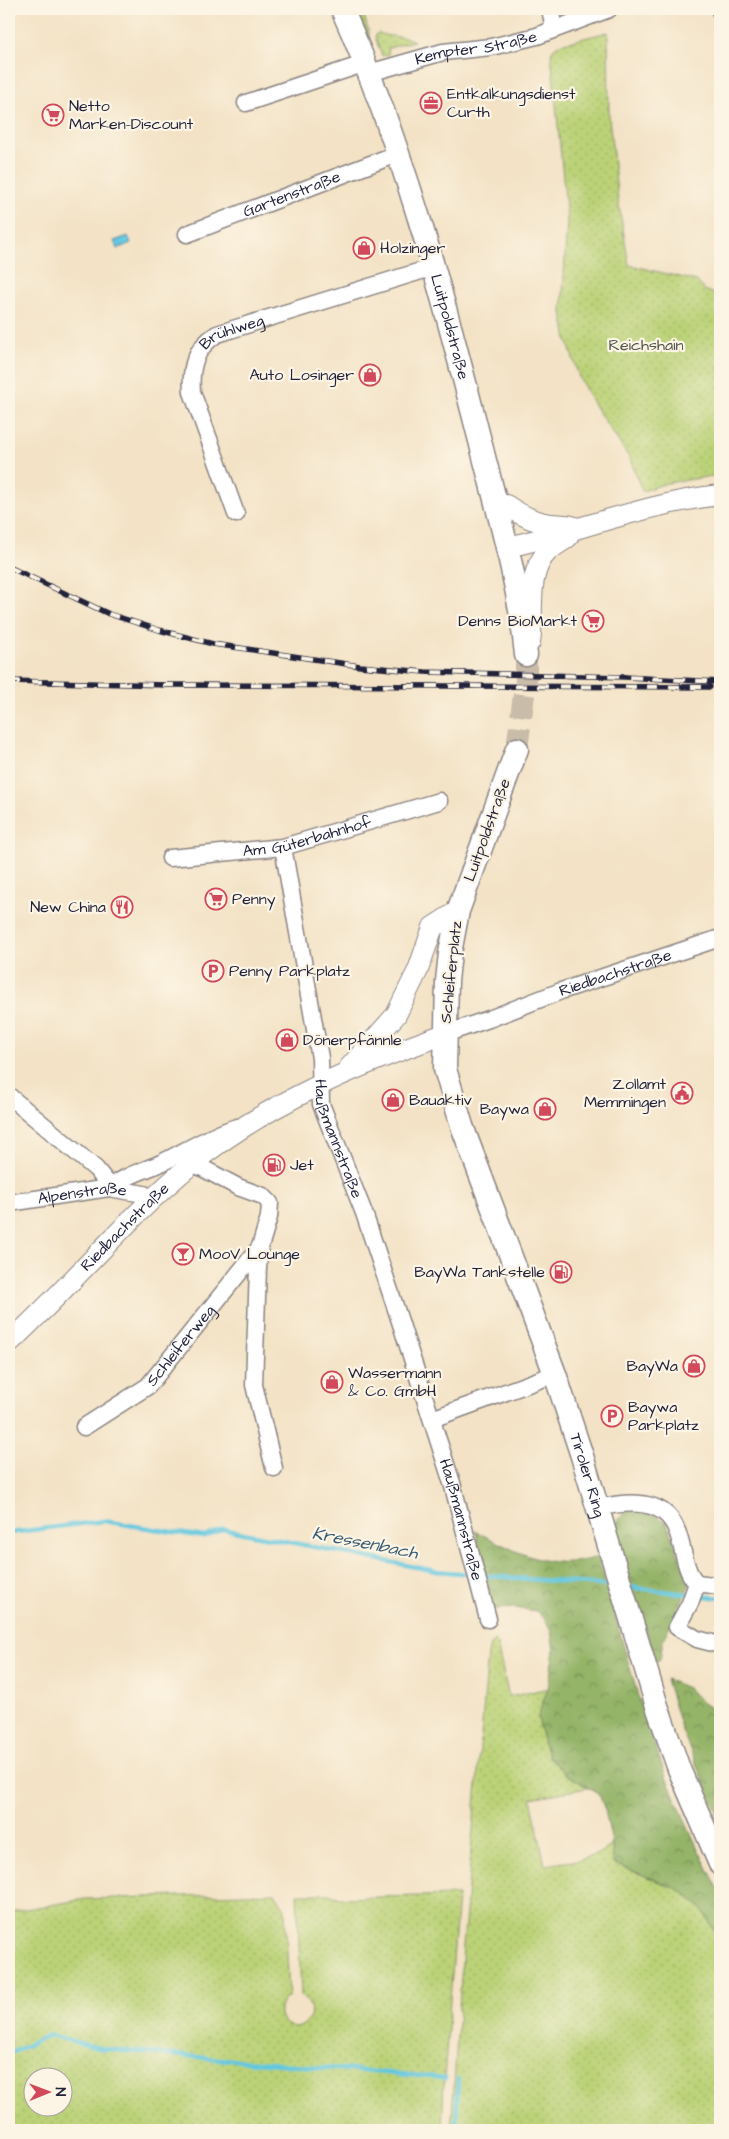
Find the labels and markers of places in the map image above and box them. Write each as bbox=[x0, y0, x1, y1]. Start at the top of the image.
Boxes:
place label: Entkalkungsdienst Curth bbox=[447, 83, 576, 123]
office icon: Entkalkungsdienst Curth bbox=[419, 91, 443, 115]
place label: Netto Marken-Discount bbox=[69, 95, 194, 135]
supermarket icon: Netto Marken-Discount bbox=[41, 103, 65, 127]
shop icon: Holzinger bbox=[352, 236, 376, 260]
place label: Holzinger bbox=[380, 237, 445, 260]
shop icon: Auto Losinger bbox=[358, 363, 382, 387]
place label: Auto Losinger bbox=[249, 364, 354, 387]
supermarket icon: Denns BioMarkt bbox=[581, 609, 605, 633]
place label: Denns BioMarkt bbox=[458, 610, 578, 632]
supermarket icon: Penny bbox=[204, 887, 228, 911]
place label: Penny bbox=[232, 888, 276, 911]
restaurant icon: New China bbox=[110, 895, 134, 919]
place label: New China bbox=[30, 896, 106, 918]
parking icon: Penny Parkplatz bbox=[201, 959, 225, 983]
place label: Penny Parkplatz bbox=[229, 960, 350, 983]
shop icon: Dönerpfännle bbox=[275, 1028, 299, 1052]
place label: Dönerpfännle bbox=[303, 1029, 402, 1051]
place label: Zollamt Memmingen bbox=[584, 1073, 667, 1114]
public building icon: Zollamt Memmingen bbox=[670, 1081, 694, 1105]
shop icon: Bauaktiv bbox=[381, 1088, 405, 1112]
place label: Bauaktiv bbox=[409, 1089, 473, 1111]
shop icon: Baywa bbox=[533, 1097, 557, 1121]
place label: Baywa bbox=[480, 1098, 529, 1121]
fuel station icon: Jet bbox=[262, 1153, 286, 1177]
place label: Jet bbox=[290, 1154, 314, 1176]
bar icon: MooV Lounge bbox=[171, 1242, 195, 1266]
place label: MooV Lounge bbox=[199, 1243, 300, 1266]
fuel station icon: BayWa Tankstelle bbox=[549, 1260, 573, 1284]
place label: BayWa Tankstelle bbox=[414, 1261, 545, 1284]
shop icon: BayWa bbox=[682, 1354, 706, 1378]
place label: BayWa bbox=[627, 1355, 678, 1378]
place label: Wassermann & Co. GmbH bbox=[348, 1362, 441, 1402]
shop icon: Wassermann & Co. GmbH bbox=[320, 1370, 344, 1394]
place label: Baywa Parkplatz bbox=[628, 1396, 699, 1436]
parking icon: Baywa Parkplatz bbox=[600, 1404, 624, 1428]

